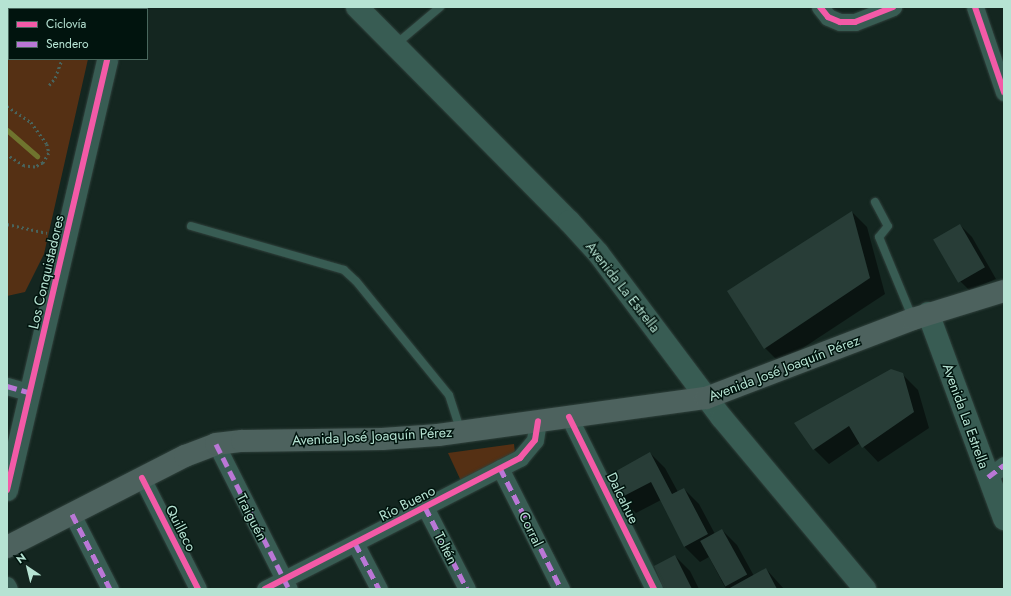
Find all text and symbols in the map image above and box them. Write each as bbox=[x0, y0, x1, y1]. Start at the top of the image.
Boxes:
legend bbox=[8, 8, 148, 60]
text: Ciclovía bbox=[46, 15, 86, 33]
text: Sendero bbox=[46, 35, 89, 53]
street label: Los Conquistadores bbox=[25, 214, 67, 330]
street label: Avenida La Estrella bbox=[582, 238, 664, 336]
street label: Avenida José Joaquín Pérez bbox=[706, 331, 862, 405]
street label: Avenida La Estrella bbox=[939, 361, 993, 471]
street label: Avenida José Joaquín Pérez bbox=[291, 423, 453, 449]
street label: Dalcahue bbox=[603, 470, 643, 526]
street label: Río Bueno bbox=[376, 482, 438, 524]
street label: Traiguén bbox=[233, 491, 271, 543]
street label: Quilleco bbox=[162, 502, 200, 554]
street label: Corral bbox=[515, 509, 547, 549]
street label: Toltén bbox=[431, 529, 461, 567]
north arrow bbox=[8, 548, 48, 588]
text: N bbox=[13, 549, 29, 567]

